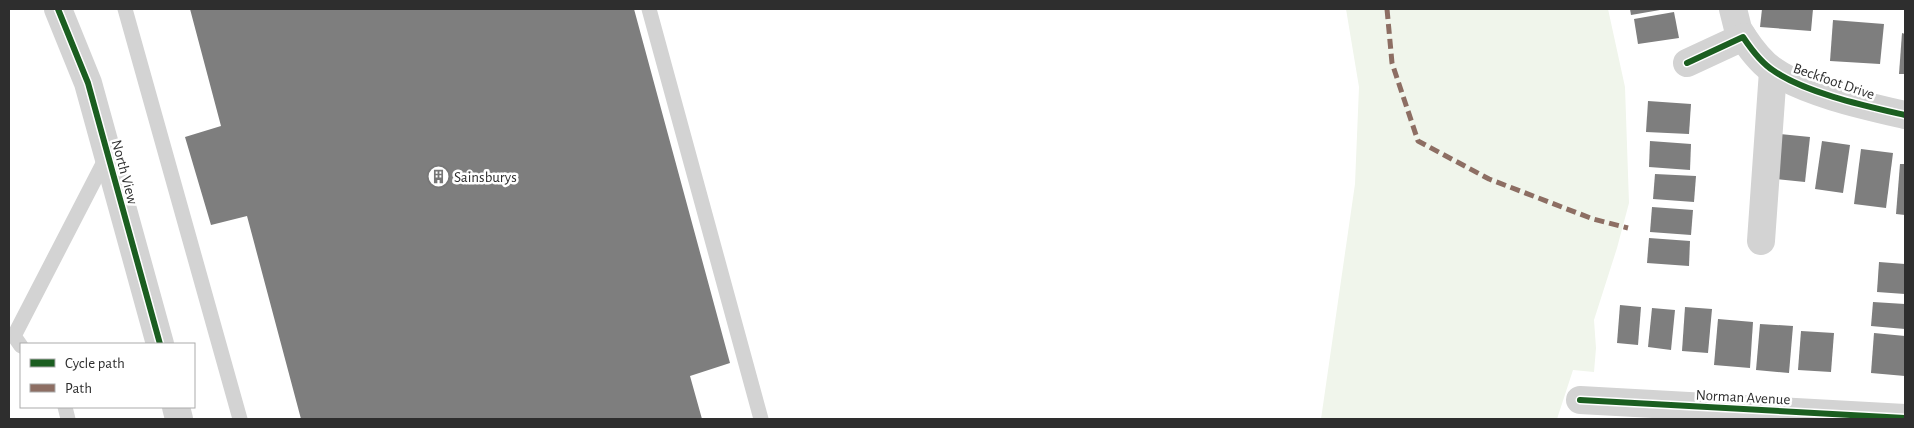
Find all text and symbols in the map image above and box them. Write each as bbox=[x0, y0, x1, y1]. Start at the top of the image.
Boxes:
street label: Beckfoot Drive bbox=[1791, 61, 1876, 102]
street label: North View bbox=[109, 138, 140, 206]
building icon: Sainsburys bbox=[426, 165, 450, 189]
place label: Sainsburys bbox=[454, 170, 517, 185]
legend bbox=[20, 343, 195, 408]
text: Cycle path bbox=[65, 356, 125, 371]
text: Path bbox=[65, 381, 92, 396]
street label: Norman Avenue bbox=[1695, 388, 1791, 407]

